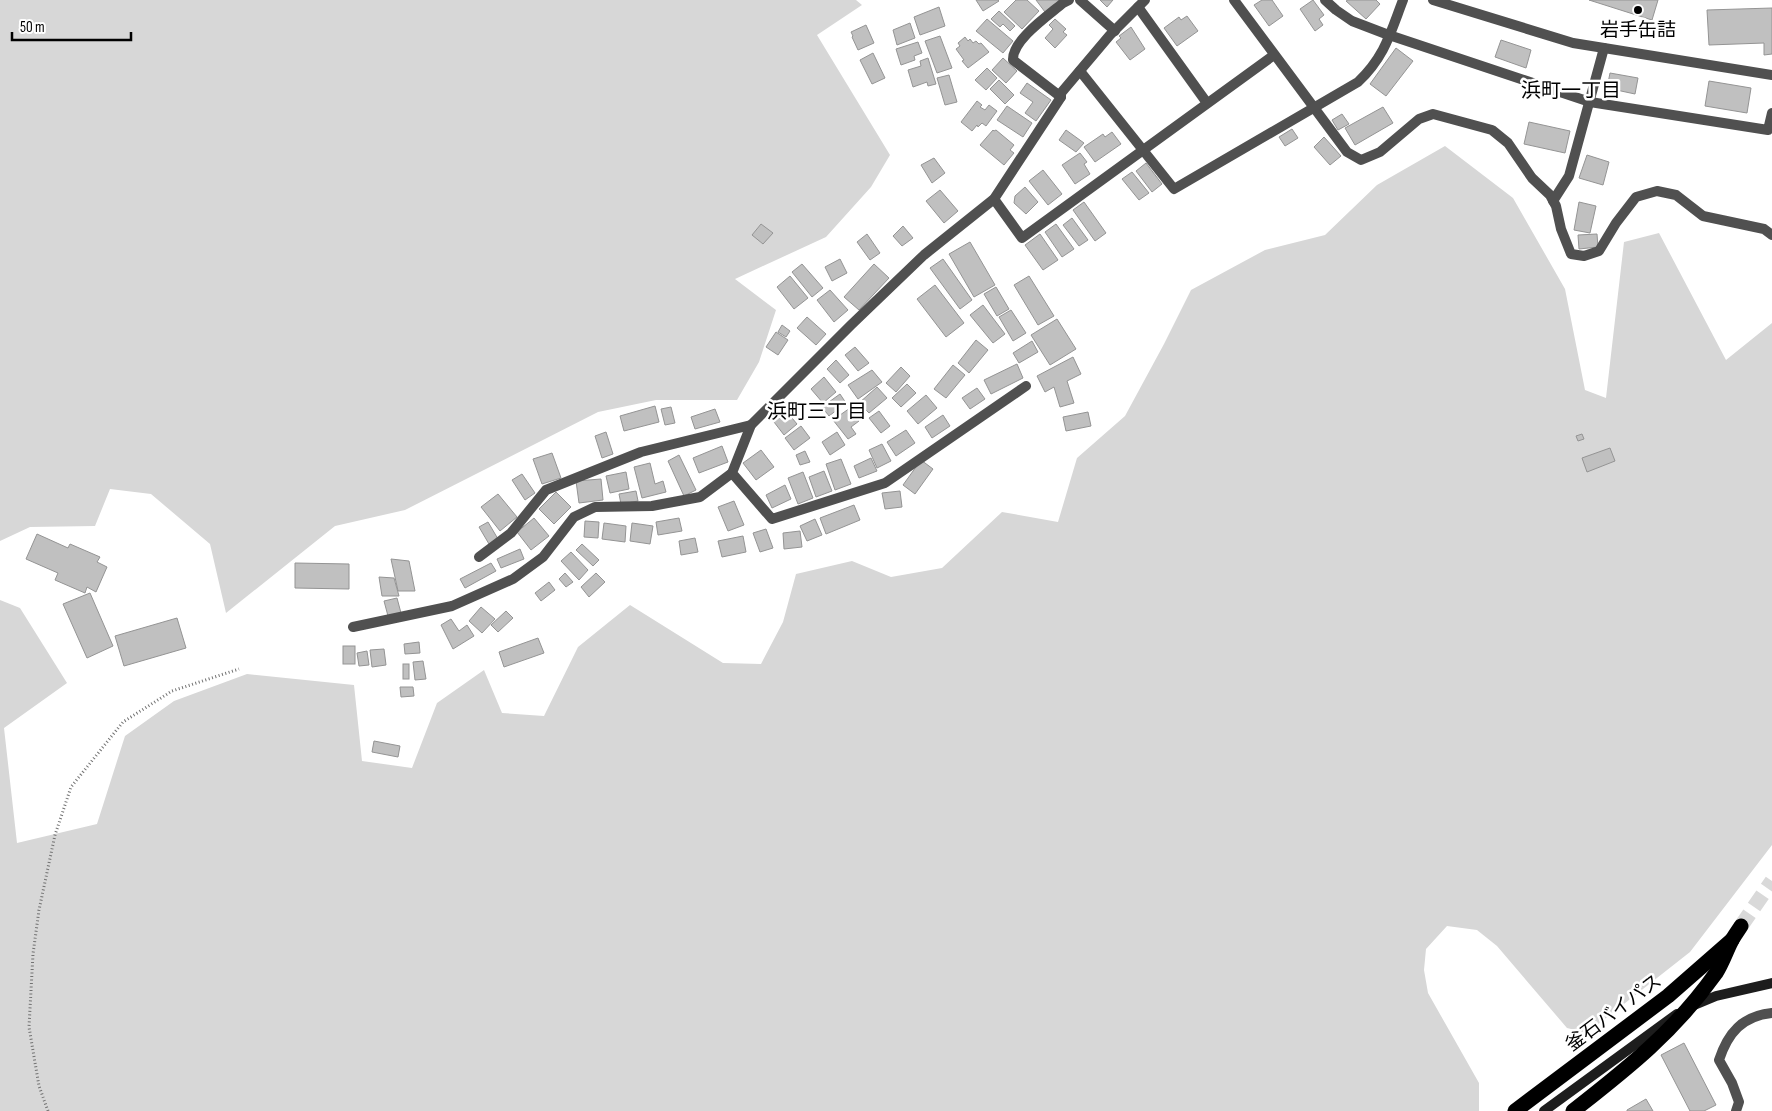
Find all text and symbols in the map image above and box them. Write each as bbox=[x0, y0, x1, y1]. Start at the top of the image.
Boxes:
marker: 岩手缶詰 bbox=[1632, 4, 1644, 16]
scale bar bbox=[12, 10, 131, 42]
text: 50 m bbox=[20, 18, 45, 37]
place label: 岩手缶詰 bbox=[1600, 19, 1676, 42]
district label: 浜町一丁目 bbox=[1521, 79, 1621, 103]
district label: 浜町三丁目 bbox=[767, 400, 867, 424]
street label: 釜石バイパス bbox=[1562, 970, 1666, 1057]

